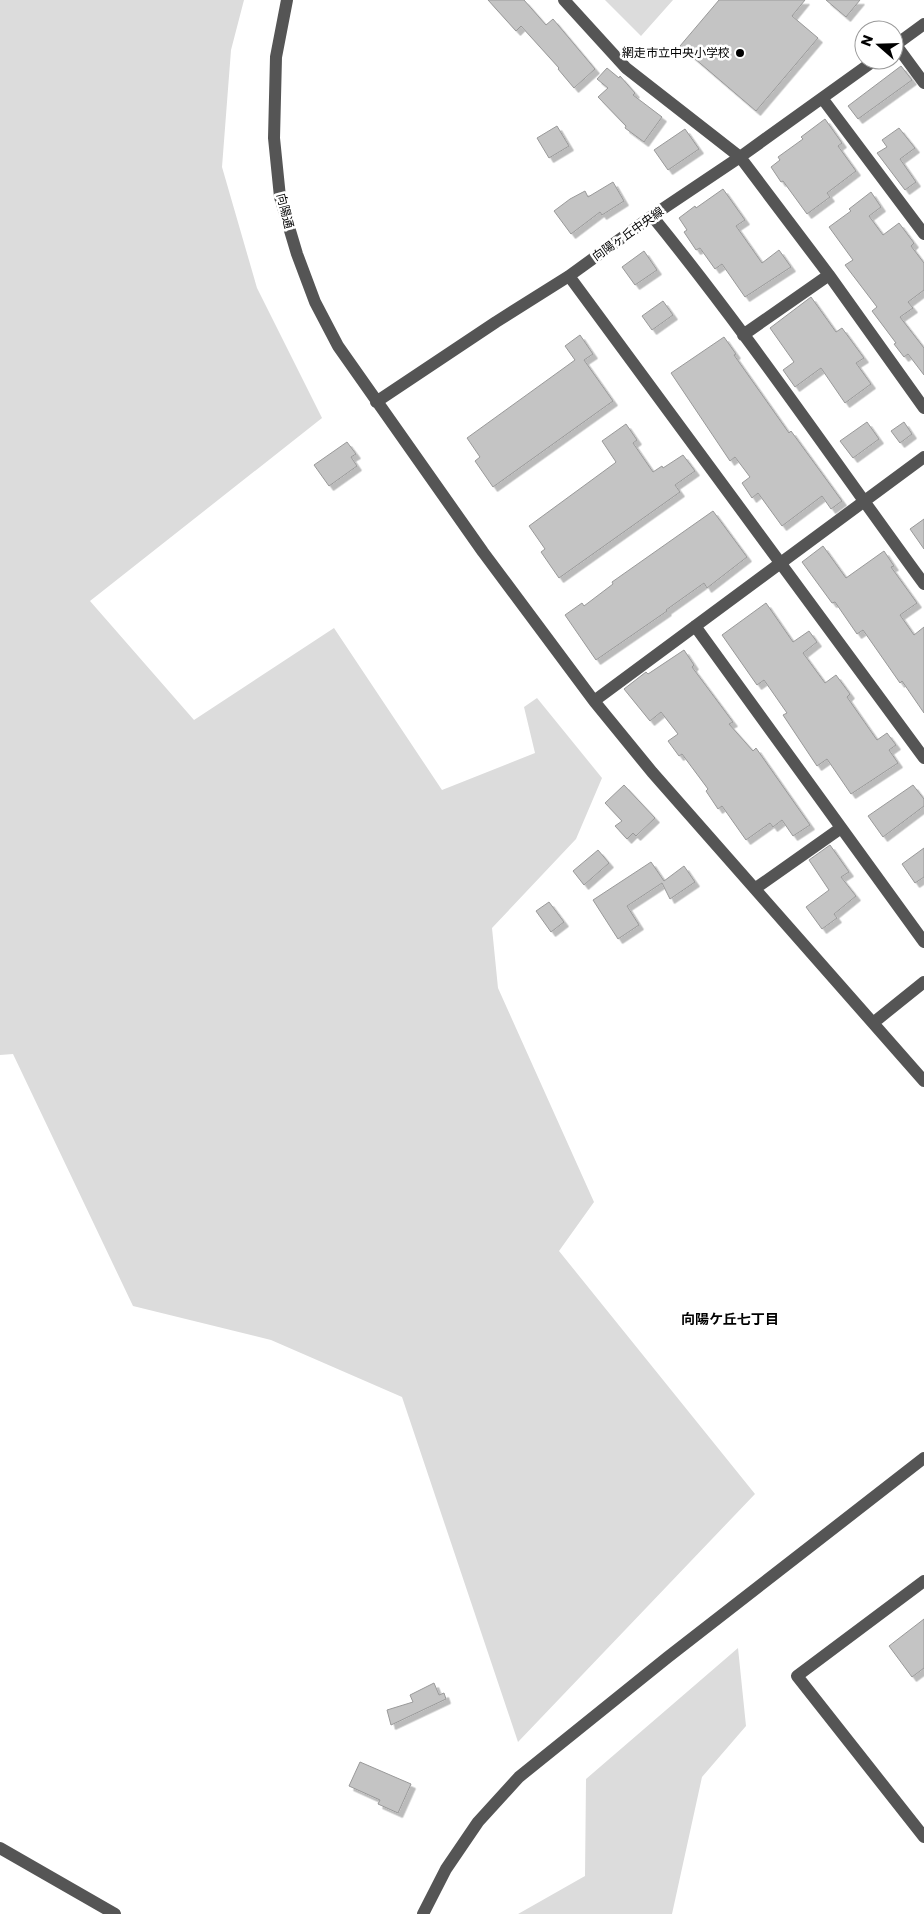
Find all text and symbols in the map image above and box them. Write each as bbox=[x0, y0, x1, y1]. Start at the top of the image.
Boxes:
north arrow bbox=[854, 20, 904, 70]
text: N bbox=[856, 32, 878, 49]
place label: 網走市立中央小学校 bbox=[622, 44, 730, 61]
marker: 網走市立中央小学校 bbox=[734, 47, 746, 59]
street label: 向陽通 bbox=[273, 191, 298, 230]
street label: 向陽ヶ丘中央線 bbox=[588, 203, 667, 265]
district label: 向陽ケ丘七丁目 bbox=[681, 1309, 779, 1329]

